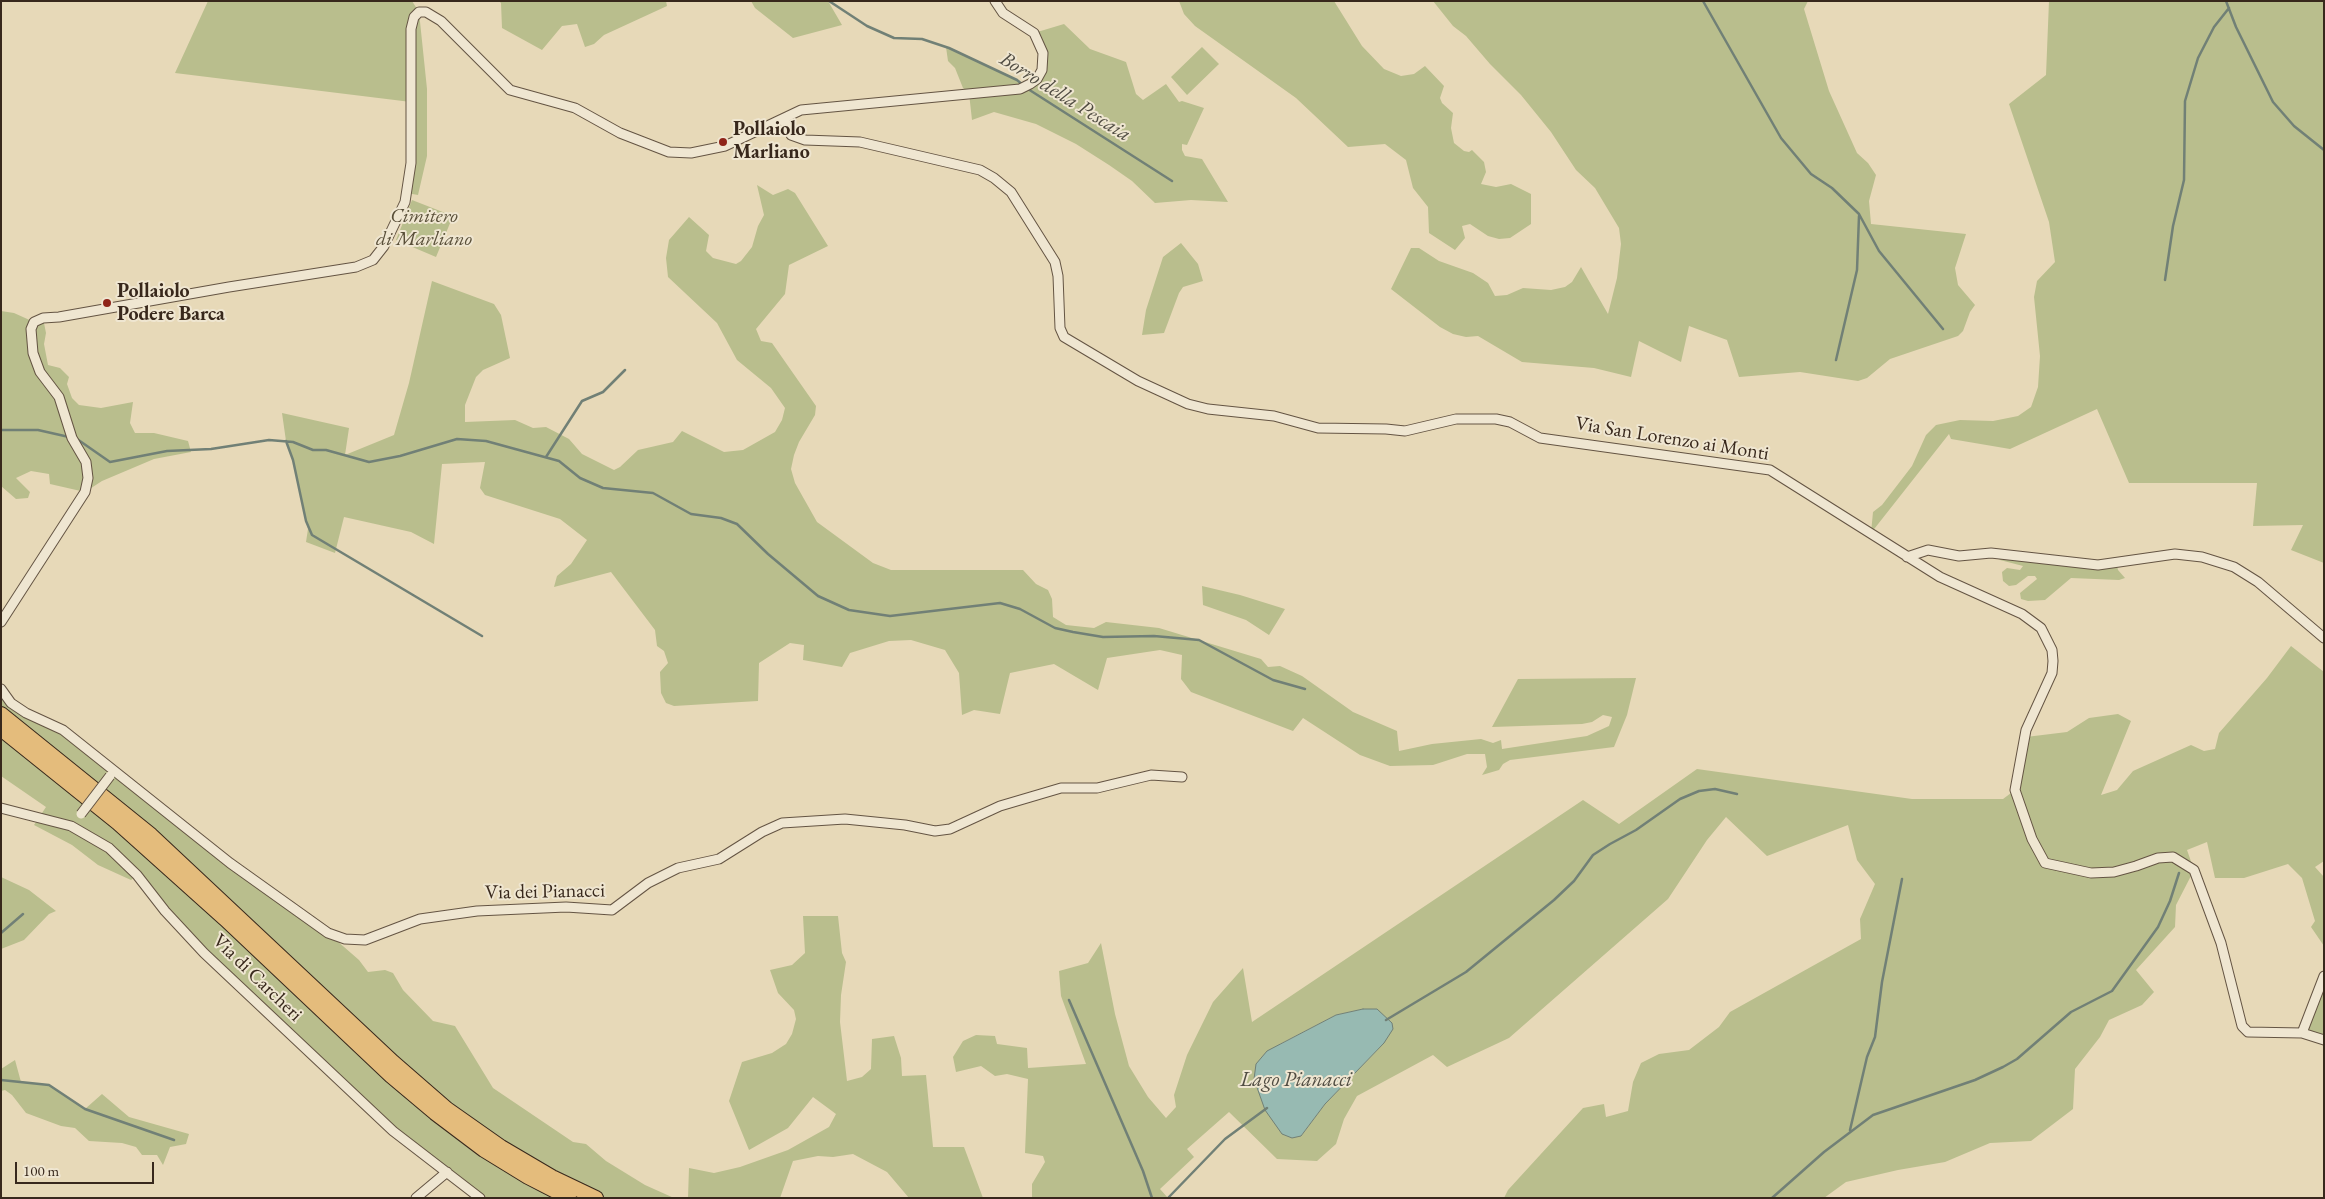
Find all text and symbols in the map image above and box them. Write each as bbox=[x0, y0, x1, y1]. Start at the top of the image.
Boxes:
water label: Borro della Pescaia bbox=[995, 47, 1135, 147]
place label: Pollaiolo Marliano bbox=[733, 118, 810, 165]
marker: Pollaiolo Marliano bbox=[717, 136, 729, 148]
park label: Cimitero di Marliano bbox=[376, 205, 472, 252]
place label: Pollaiolo Podere Barca bbox=[117, 280, 225, 327]
marker: Pollaiolo Podere Barca bbox=[101, 297, 113, 309]
street label: Via San Lorenzo ai Monti bbox=[1573, 412, 1771, 466]
street label: Via dei Pianacci bbox=[485, 879, 605, 905]
street label: Via di Carcheri bbox=[207, 929, 307, 1027]
water label: Lago Pianacci bbox=[1240, 1067, 1352, 1093]
scale bar bbox=[18, 1152, 156, 1184]
text: 100 m bbox=[23, 1161, 59, 1180]

